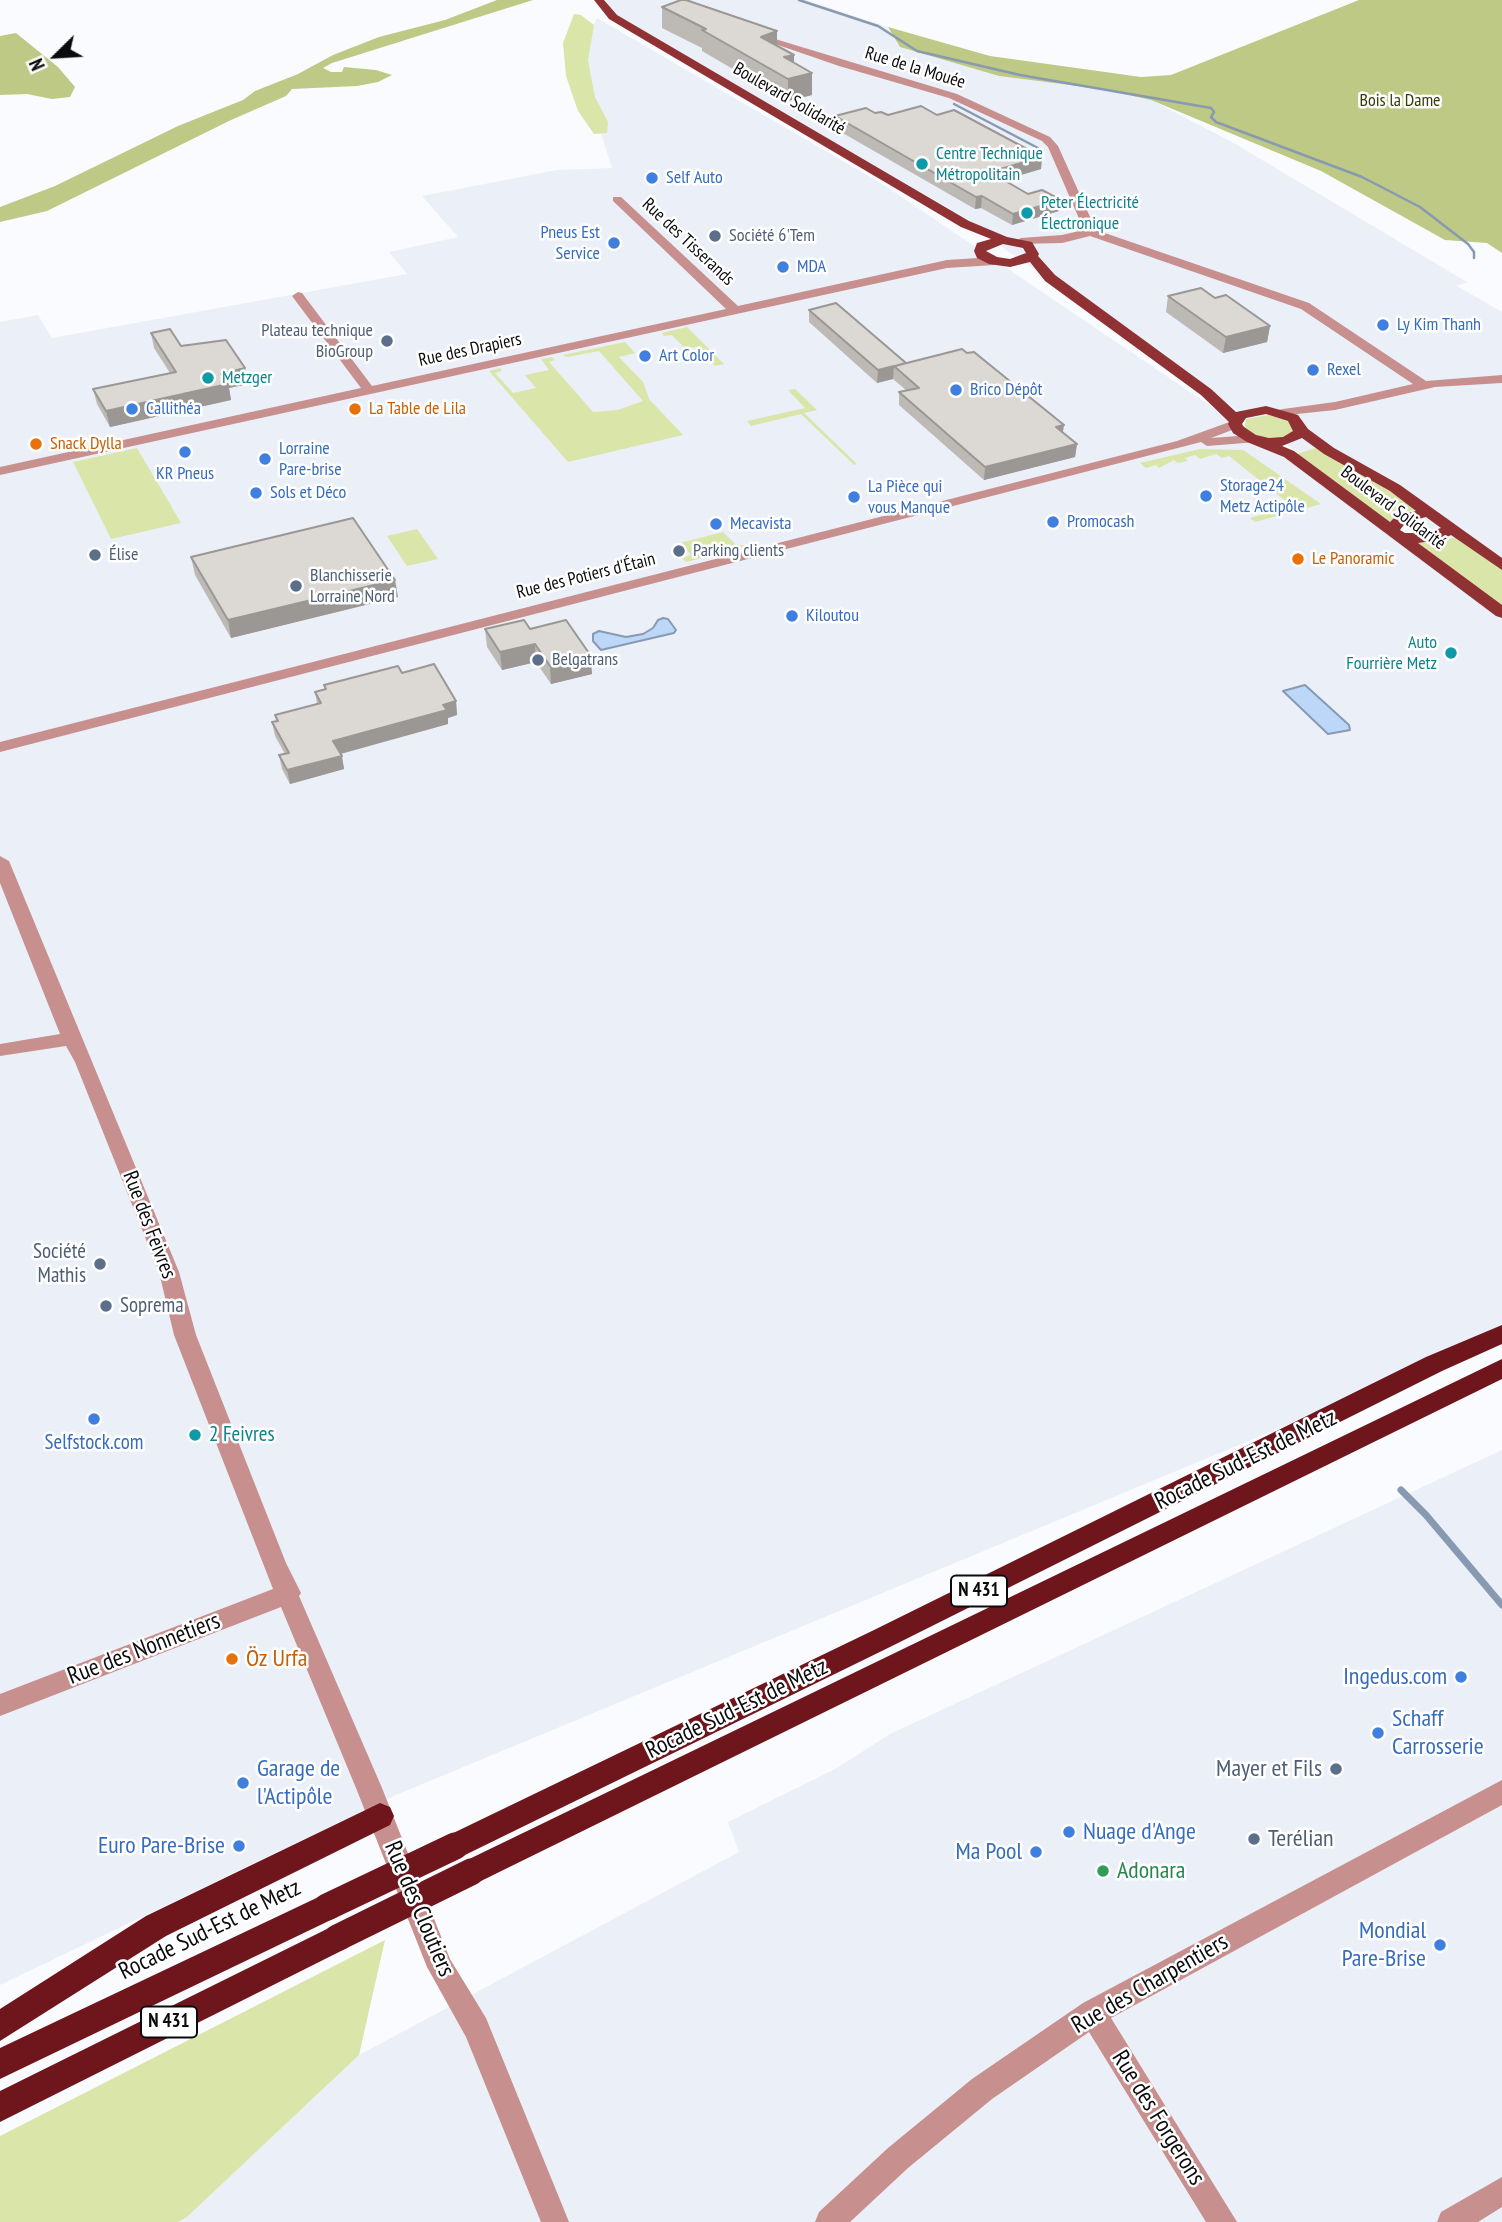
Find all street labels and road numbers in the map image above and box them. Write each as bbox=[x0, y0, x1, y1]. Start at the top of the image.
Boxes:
street label: Rue de la Mouée bbox=[862, 43, 968, 93]
street label: Boulevard Solidarité bbox=[729, 58, 849, 140]
street label: Rue des Tisserands bbox=[637, 194, 739, 290]
street label: Rue des Drapiers bbox=[417, 329, 523, 371]
street label: Boulevard Solidarité bbox=[1336, 462, 1450, 554]
street label: Rue des Potiers d'Étain bbox=[514, 548, 658, 604]
street label: Rue des Feivres bbox=[117, 1168, 181, 1282]
street label: Rocade Sud-Est de Metz bbox=[1150, 1404, 1342, 1516]
road number: N 431 bbox=[951, 1576, 1007, 1606]
street label: Rue des Nonnetiers bbox=[64, 1607, 224, 1691]
street label: Rocade Sud-Est de Metz bbox=[641, 1653, 833, 1765]
street label: Rue des Cloutiers bbox=[378, 1837, 460, 1981]
street label: Rocade Sud-Est de Metz bbox=[114, 1874, 306, 1986]
street label: Rue des Charpentiers bbox=[1067, 1928, 1233, 2040]
road number: N 431 bbox=[141, 2006, 197, 2038]
street label: Rue des Forgerons bbox=[1105, 2045, 1211, 2191]

